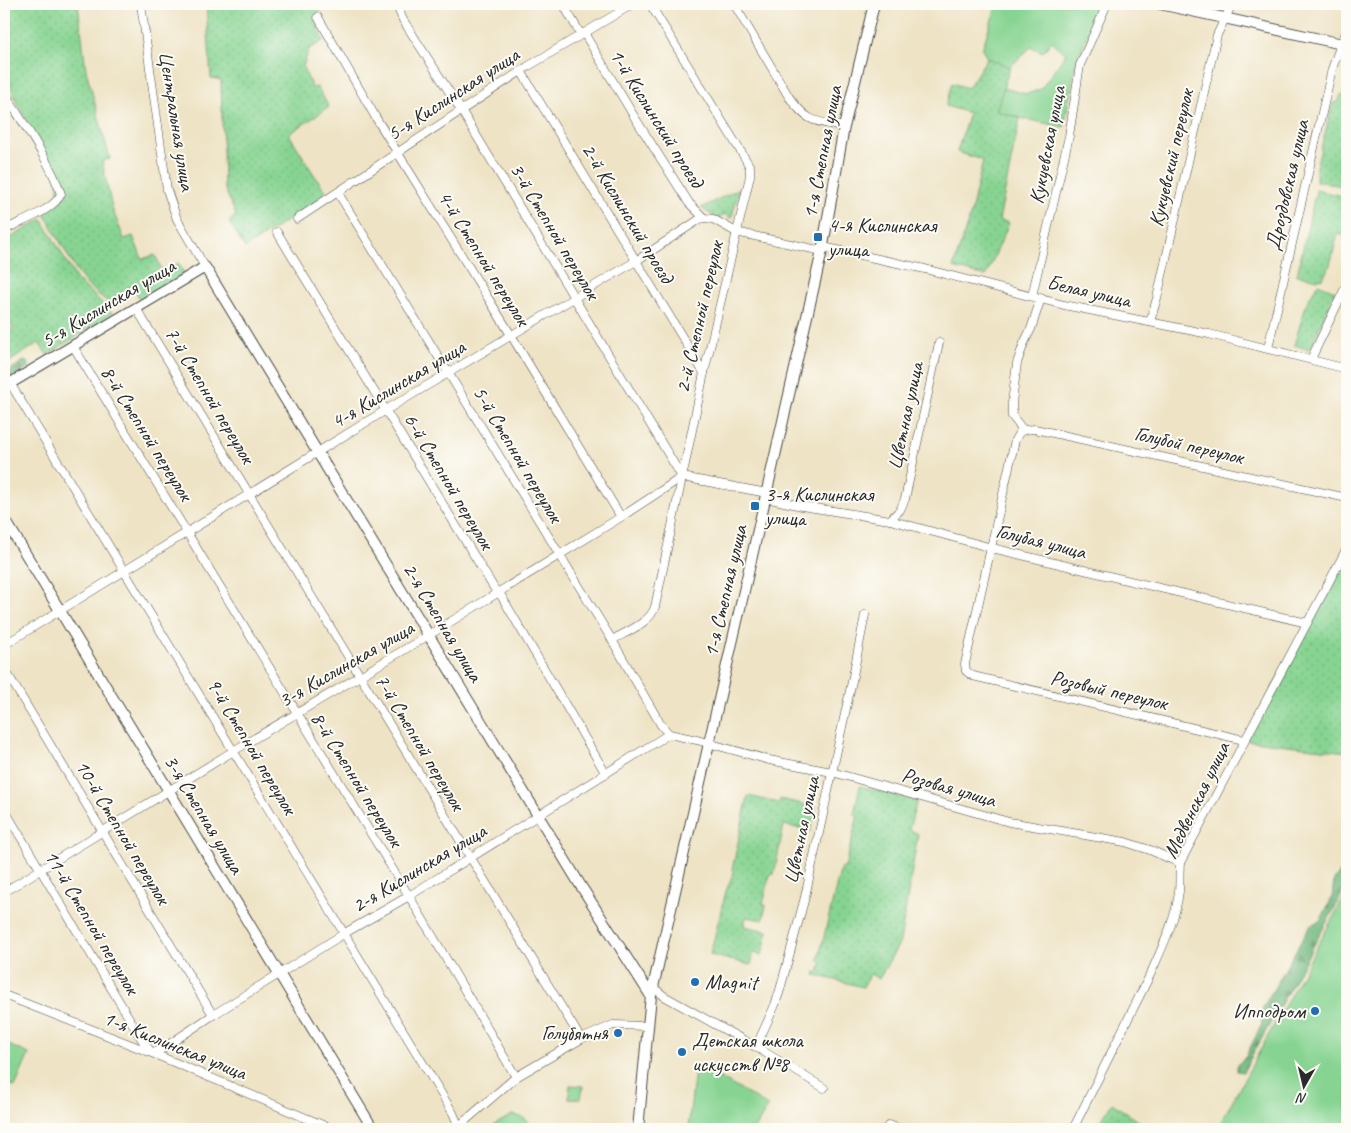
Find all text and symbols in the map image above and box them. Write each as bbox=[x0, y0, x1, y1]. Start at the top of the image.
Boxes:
street label: 5-я Кислинская улица bbox=[382, 41, 525, 146]
street label: 1-й Кислинский проезд bbox=[604, 44, 711, 194]
street label: Центральная улица bbox=[153, 49, 201, 194]
street label: 1-я Степная улица bbox=[796, 82, 848, 221]
street label: Кукуевская улица bbox=[1023, 82, 1071, 206]
street label: Кукуевский переулок bbox=[1143, 85, 1200, 229]
street label: Дроздовская улица bbox=[1259, 115, 1315, 253]
street label: 2-й Кислинский проезд bbox=[576, 138, 681, 290]
street label: 3-й Степной переулок bbox=[504, 158, 607, 306]
street label: 4-й Степной переулок bbox=[432, 186, 537, 332]
place label: 4-я Кислинская улица bbox=[826, 212, 938, 262]
marker: 4-я Кислинская улица bbox=[812, 231, 824, 243]
street label: 2-й Степной переулок bbox=[669, 237, 730, 395]
street label: 5-я Кислинская улица bbox=[36, 252, 181, 353]
street label: Белая улица bbox=[1045, 269, 1136, 314]
street label: 7-й Степной переулок bbox=[159, 322, 262, 470]
street label: 4-я Кислинская улица bbox=[326, 333, 471, 434]
street label: Цветная улица bbox=[881, 358, 930, 472]
street label: 8-й Степной переулок bbox=[95, 361, 200, 507]
street label: 5-й Степной переулок bbox=[467, 381, 570, 529]
street label: 6-й Степной переулок bbox=[398, 408, 501, 556]
street label: Голубой переулок bbox=[1132, 420, 1248, 471]
place label: 3-я Кислинская улица bbox=[763, 481, 875, 531]
marker: 3-я Кислинская улица bbox=[749, 500, 761, 512]
street label: Голубая улица bbox=[993, 517, 1090, 565]
street label: 1-я Степная улица bbox=[697, 521, 753, 660]
street label: 2-я Степная улица bbox=[397, 558, 490, 688]
street label: 3-я Кислинская улица bbox=[274, 614, 420, 713]
street label: Розовый переулок bbox=[1048, 664, 1172, 718]
street label: 7-й Степной переулок bbox=[369, 669, 472, 817]
street label: 9-й Степной переулок bbox=[201, 673, 304, 821]
street label: 8-й Степной переулок bbox=[305, 707, 410, 853]
street label: Медвенская улица bbox=[1157, 736, 1236, 862]
street label: 3-я Степная улица bbox=[158, 750, 251, 880]
street label: 10-й Степной переулок bbox=[70, 755, 178, 911]
street label: Розовая улица bbox=[899, 761, 1001, 814]
street label: Цветная улица bbox=[777, 772, 826, 886]
street label: 2-я Кислинская улица bbox=[347, 817, 492, 918]
street label: 11-й Степной переулок bbox=[39, 845, 147, 1001]
place label: Magnit bbox=[705, 969, 760, 995]
marker: Magnit bbox=[689, 976, 701, 988]
place label: Ипподром bbox=[1233, 998, 1307, 1024]
street label: 1-я Кислинская улица bbox=[100, 1004, 252, 1086]
marker: Ипподром bbox=[1309, 1005, 1321, 1017]
place label: Голубятня bbox=[542, 1020, 609, 1046]
marker: Голубятня bbox=[612, 1027, 624, 1039]
place label: Детская школа искусств №8 bbox=[692, 1027, 804, 1077]
marker: Детская школа искусств №8 bbox=[676, 1046, 688, 1058]
north arrow bbox=[1278, 1060, 1328, 1110]
text: N bbox=[1294, 1089, 1308, 1107]

